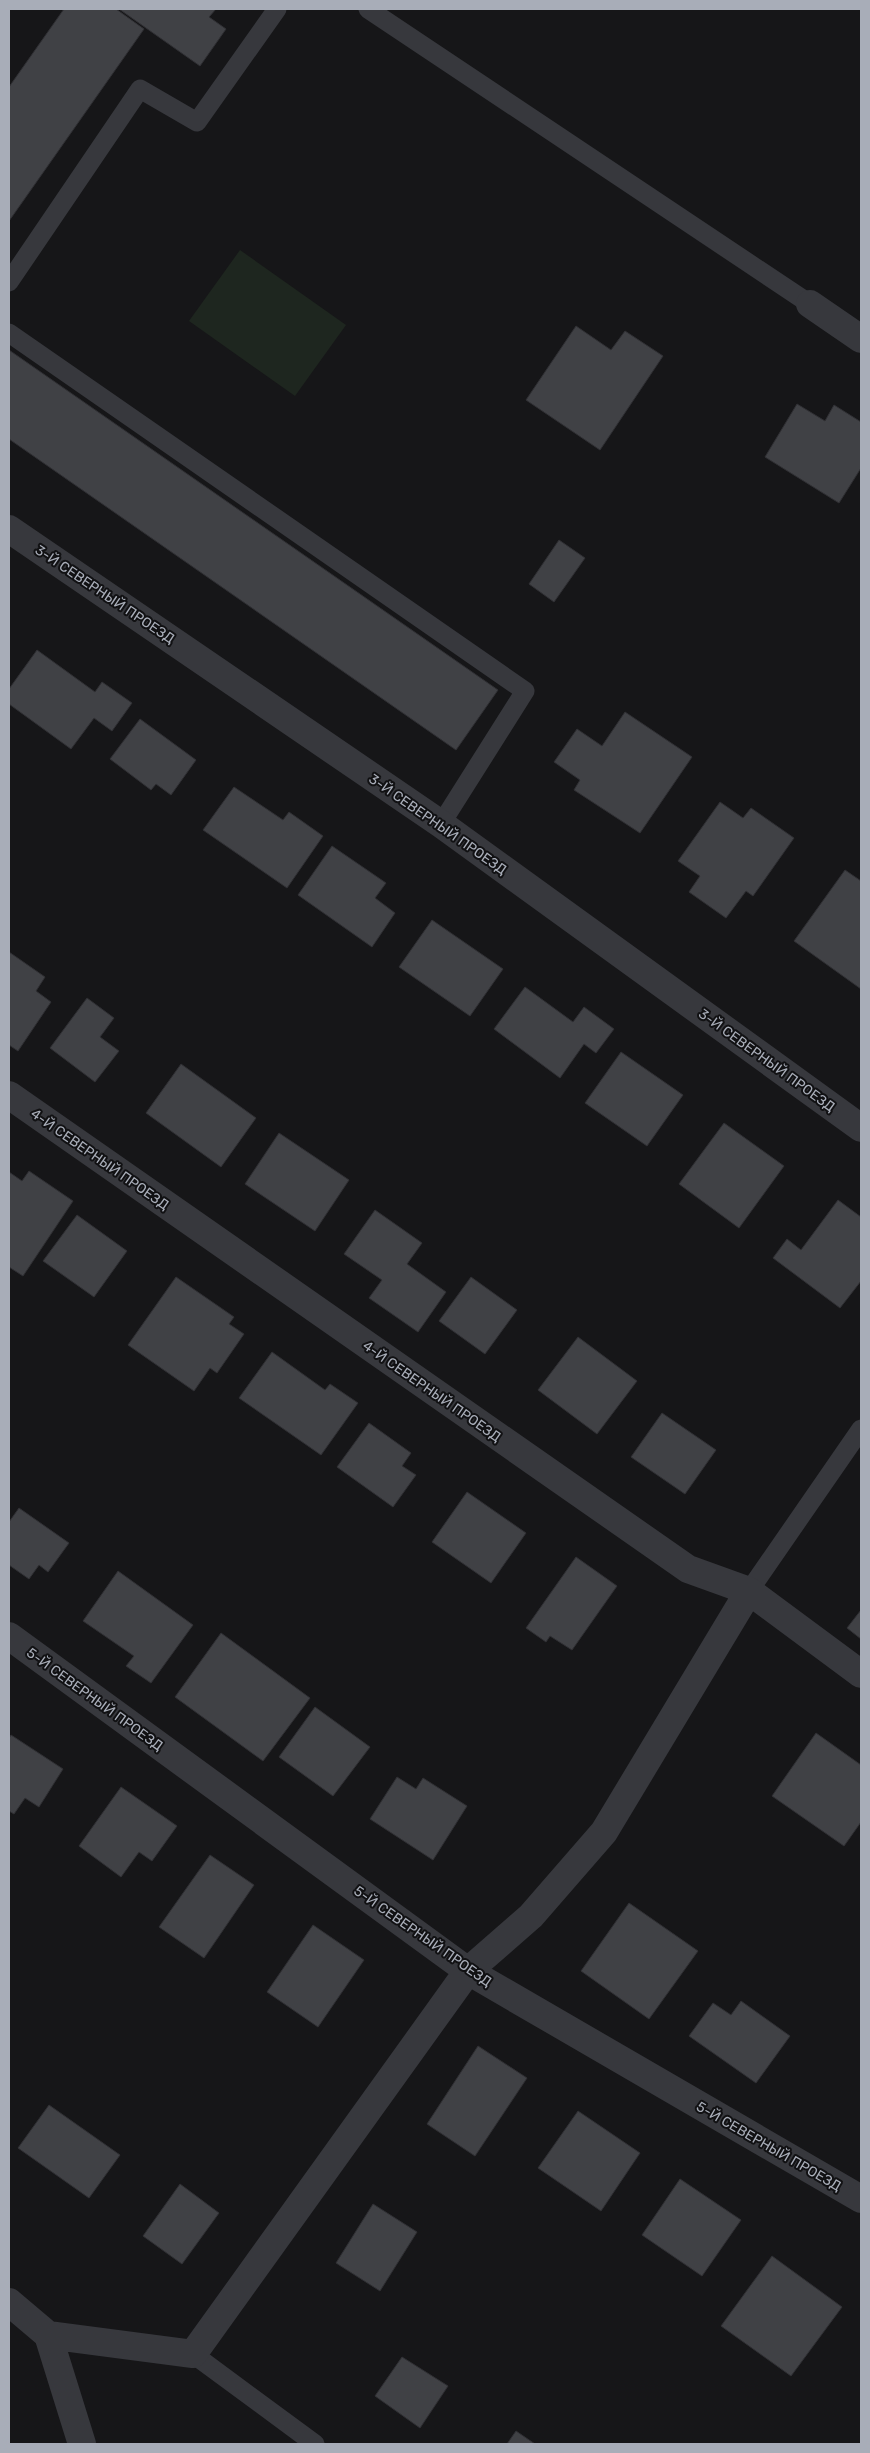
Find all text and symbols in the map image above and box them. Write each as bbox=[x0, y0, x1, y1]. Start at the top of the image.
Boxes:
street label: 3-Й СЕВЕРНЫЙ ПРОЕЗД bbox=[32, 541, 178, 647]
street label: 3-Й СЕВЕРНЫЙ ПРОЕЗД bbox=[365, 769, 511, 879]
street label: 3-Й СЕВЕРНЫЙ ПРОЕЗД bbox=[695, 1004, 839, 1116]
street label: 4-Й СЕВЕРНЫЙ ПРОЕЗД bbox=[27, 1104, 173, 1214]
street label: 4-Й СЕВЕРНЫЙ ПРОЕЗД bbox=[359, 1336, 505, 1446]
street label: 5-Й СЕВЕРНЫЙ ПРОЕЗД bbox=[23, 1643, 167, 1755]
street label: 5-Й СЕВЕРНЫЙ ПРОЕЗД bbox=[351, 1882, 496, 1991]
street label: 5-Й СЕВЕРНЫЙ ПРОЕЗД bbox=[693, 2097, 845, 2195]

